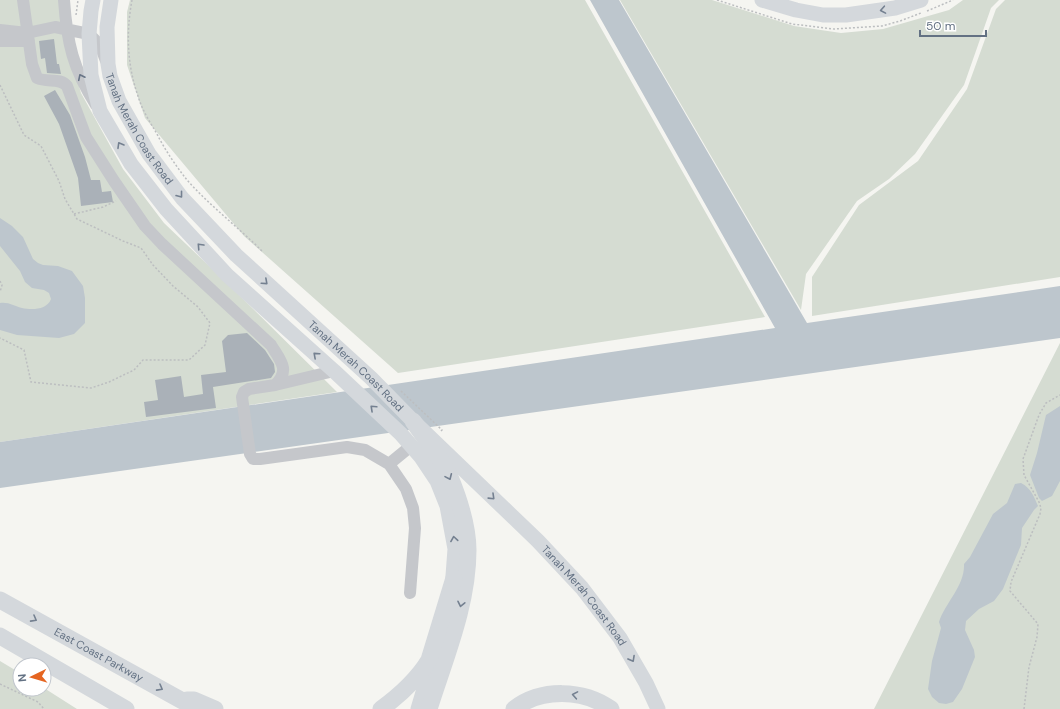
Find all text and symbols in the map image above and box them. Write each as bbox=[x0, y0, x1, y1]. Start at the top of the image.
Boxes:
one-way arrow bbox=[880, 5, 887, 14]
scale bar bbox=[920, 12, 986, 38]
text: 50 m bbox=[926, 18, 955, 34]
street label: Tanah Merah Coast Road bbox=[103, 71, 176, 187]
one-way arrow bbox=[78, 74, 85, 82]
one-way arrow bbox=[117, 142, 124, 149]
one-way arrow bbox=[175, 190, 182, 197]
one-way arrow bbox=[198, 243, 205, 251]
one-way arrow bbox=[260, 277, 268, 284]
street label: Tanah Merah Coast Road bbox=[305, 317, 407, 414]
one-way arrow bbox=[313, 352, 321, 360]
one-way arrow bbox=[370, 405, 377, 412]
one-way arrow bbox=[444, 473, 452, 481]
one-way arrow bbox=[487, 492, 495, 499]
one-way arrow bbox=[450, 536, 459, 542]
street label: Tanah Merah Coast Road bbox=[539, 542, 630, 648]
one-way arrow bbox=[458, 601, 466, 607]
one-way arrow bbox=[30, 614, 37, 621]
street label: East Coast Parkway bbox=[52, 624, 146, 685]
one-way arrow bbox=[628, 655, 635, 662]
north arrow bbox=[12, 657, 52, 697]
text: N bbox=[15, 673, 29, 682]
one-way arrow bbox=[156, 683, 163, 691]
one-way arrow bbox=[572, 691, 578, 700]

